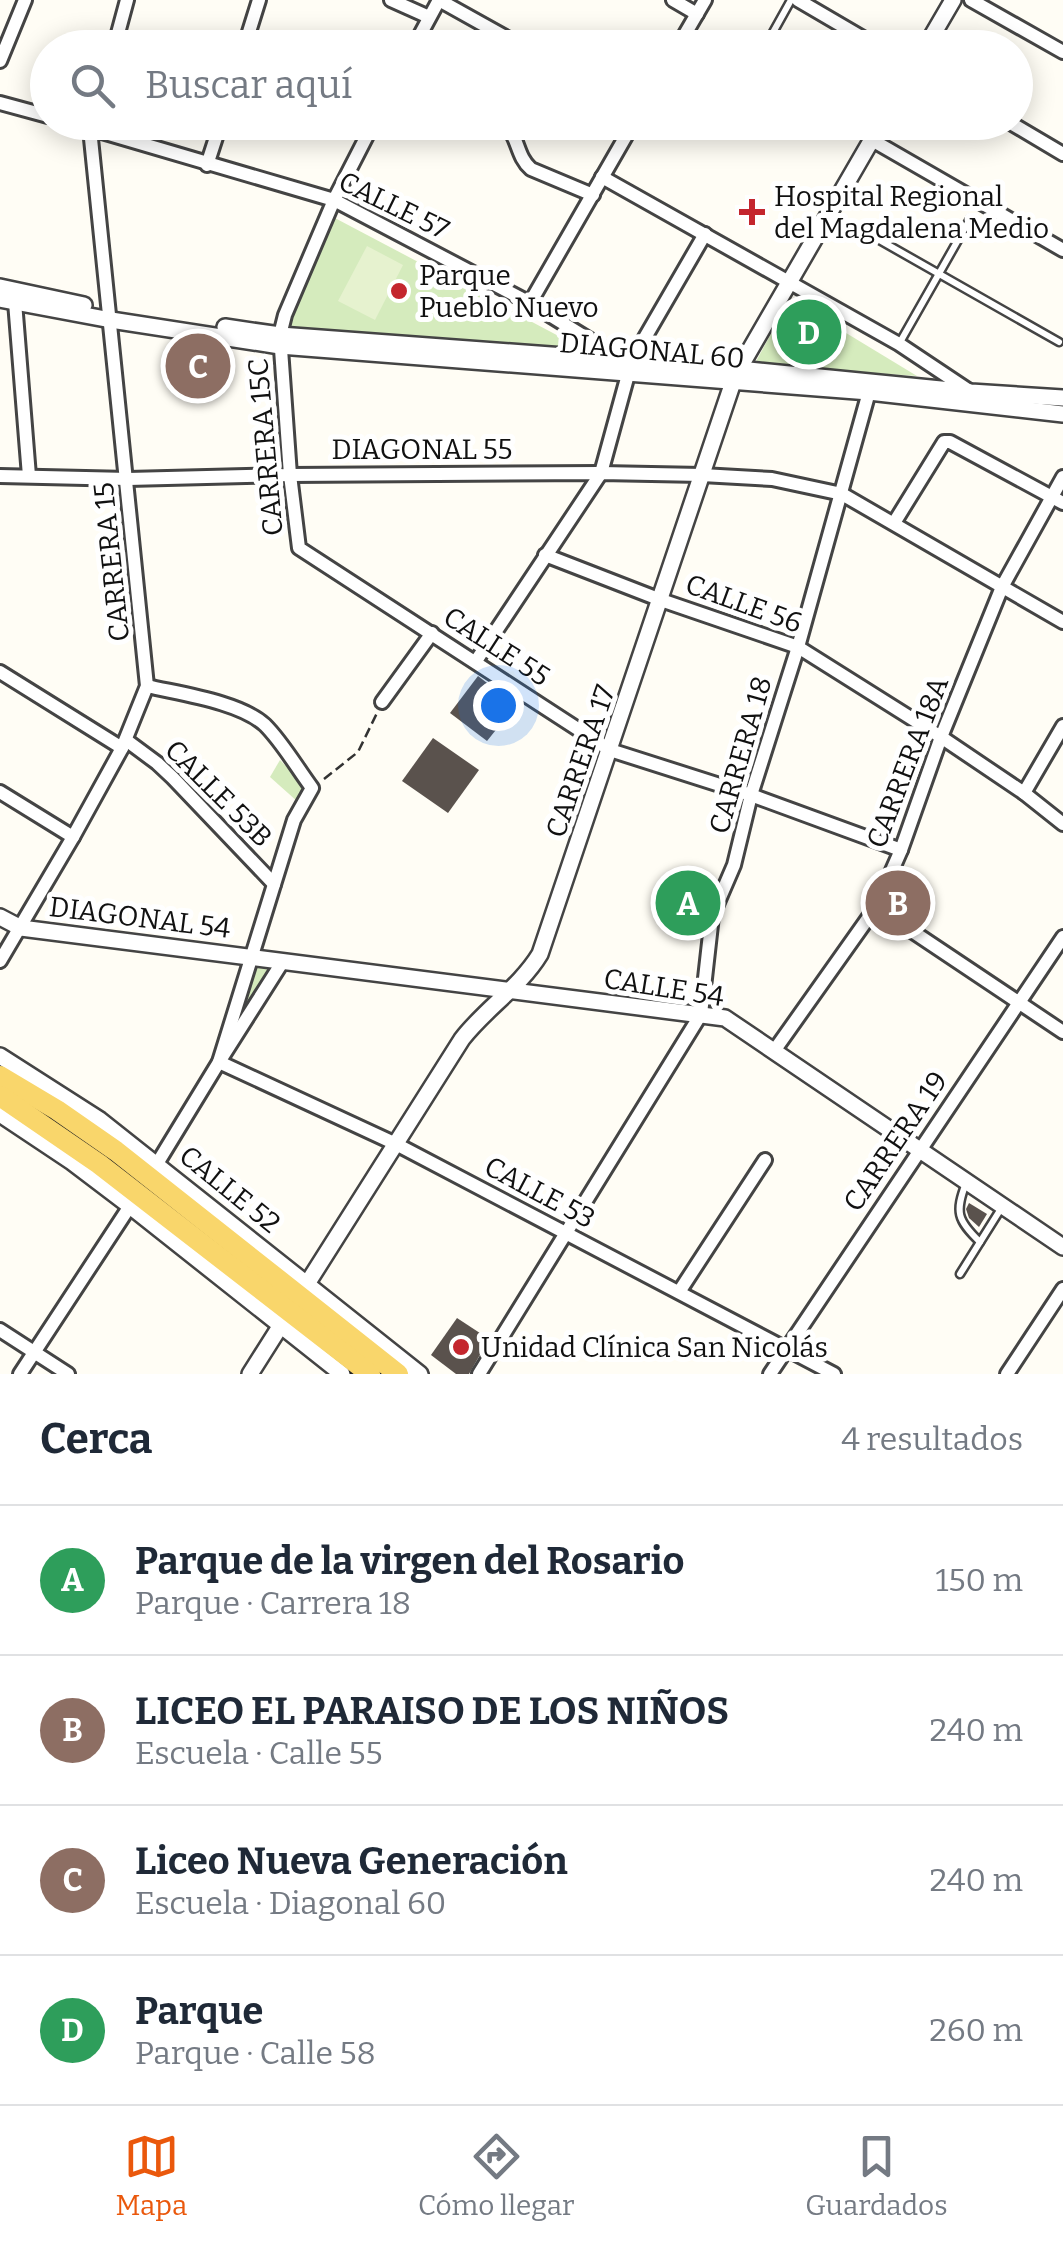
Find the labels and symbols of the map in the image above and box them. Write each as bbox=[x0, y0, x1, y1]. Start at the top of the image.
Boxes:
street label: CALLE 57 bbox=[333, 165, 454, 246]
place label: Hospital Regional del Magdalena Medio bbox=[774, 180, 1049, 245]
marker: Hospital Regional del Magdalena Medio bbox=[739, 199, 765, 225]
place label: Parque Pueblo Nuevo bbox=[419, 259, 599, 324]
marker: Parque Pueblo Nuevo bbox=[388, 280, 410, 302]
pin: D bbox=[776, 294, 842, 370]
street label: DIAGONAL 60 bbox=[558, 326, 746, 375]
pin: C bbox=[166, 328, 230, 404]
street label: CARRERA 15C bbox=[241, 357, 290, 537]
street label: DIAGONAL 55 bbox=[331, 433, 513, 466]
street label: CARRERA 15 bbox=[87, 481, 136, 643]
street label: CALLE 56 bbox=[681, 567, 807, 640]
street label: CALLE 55 bbox=[437, 600, 556, 693]
street label: CARRERA 18A bbox=[860, 672, 955, 852]
street label: CARRERA 18 bbox=[702, 673, 779, 838]
your location bbox=[473, 680, 524, 731]
street label: CARRERA 17 bbox=[539, 681, 622, 842]
street label: CALLE 53B bbox=[158, 733, 279, 854]
pin: A bbox=[656, 866, 720, 940]
pin: B bbox=[866, 866, 930, 940]
street label: DIAGONAL 54 bbox=[47, 890, 233, 945]
street label: CALLE 54 bbox=[601, 962, 726, 1013]
street label: CARRERA 19 bbox=[837, 1065, 954, 1217]
street label: CALLE 52 bbox=[173, 1139, 287, 1240]
street label: CALLE 53 bbox=[479, 1150, 601, 1235]
place label: Unidad Clínica San Nicolás bbox=[481, 1331, 828, 1364]
marker: Unidad Clínica San Nicolás bbox=[450, 1336, 472, 1358]

